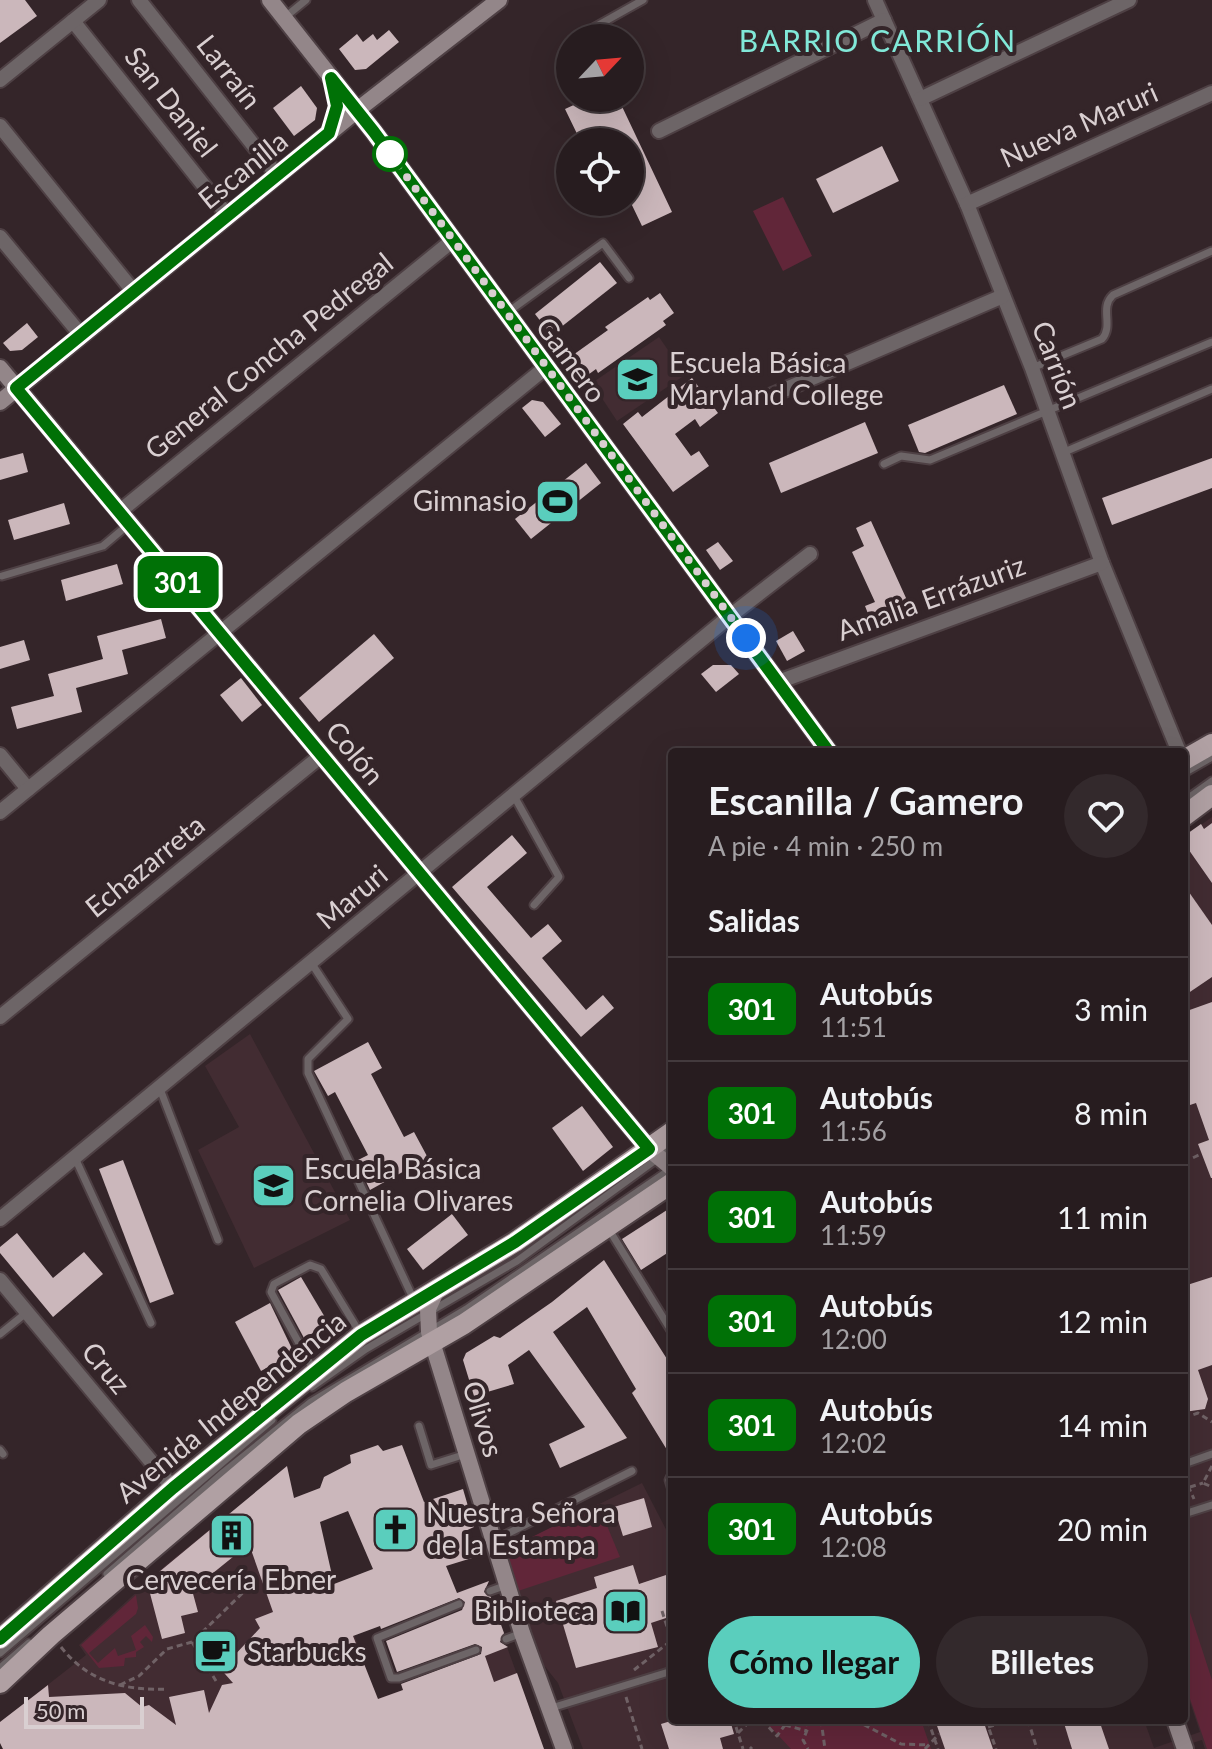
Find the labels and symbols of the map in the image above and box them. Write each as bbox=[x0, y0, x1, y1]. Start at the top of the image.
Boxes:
district label: BARRIO CARRIÓN bbox=[739, 22, 1017, 58]
north arrow bbox=[556, 24, 644, 112]
street label: Larraín bbox=[190, 28, 269, 115]
street label: San Daniel bbox=[118, 40, 225, 163]
street label: Nueva Maruri bbox=[995, 74, 1163, 174]
street label: Escanilla bbox=[191, 123, 294, 215]
unlabelled marker bbox=[373, 137, 407, 171]
street label: General Concha Pedregal bbox=[138, 245, 399, 466]
street label: Gamero bbox=[529, 310, 614, 409]
street label: Carrión bbox=[1026, 316, 1090, 413]
place label: Escuela Básica Maryland College bbox=[669, 345, 884, 411]
school or university icon: Escuela Básica Maryland College bbox=[614, 355, 662, 403]
sports icon: Gimnasio bbox=[534, 477, 582, 525]
place label: Gimnasio bbox=[413, 483, 527, 517]
street label: Amalia Errázuriz bbox=[832, 547, 1029, 647]
line badge: 301 bbox=[132, 556, 224, 608]
your location bbox=[726, 618, 766, 658]
street label: Colón bbox=[319, 714, 392, 791]
street label: Echazarreta bbox=[78, 807, 211, 924]
street label: Maruri bbox=[309, 857, 394, 936]
place label: Escuela Básica Cornelia Olivares bbox=[304, 1151, 513, 1217]
school or university icon: Escuela Básica Cornelia Olivares bbox=[249, 1161, 297, 1209]
street label: Avenida Independencia bbox=[109, 1303, 352, 1509]
street label: Cruz bbox=[75, 1335, 138, 1400]
street label: Olivos bbox=[456, 1377, 512, 1461]
place label: Nuestra Señora de la Estampa bbox=[426, 1495, 616, 1561]
church icon: Nuestra Señora de la Estampa bbox=[371, 1505, 419, 1553]
building icon: Cervecería Ebner bbox=[207, 1511, 255, 1559]
place label: Cervecería Ebner bbox=[126, 1562, 336, 1596]
library icon: Biblioteca bbox=[602, 1587, 650, 1635]
place label: Biblioteca bbox=[474, 1593, 595, 1627]
cafe icon: Starbucks bbox=[192, 1628, 240, 1676]
place label: Starbucks bbox=[247, 1634, 367, 1668]
scale bar bbox=[24, 1693, 144, 1729]

